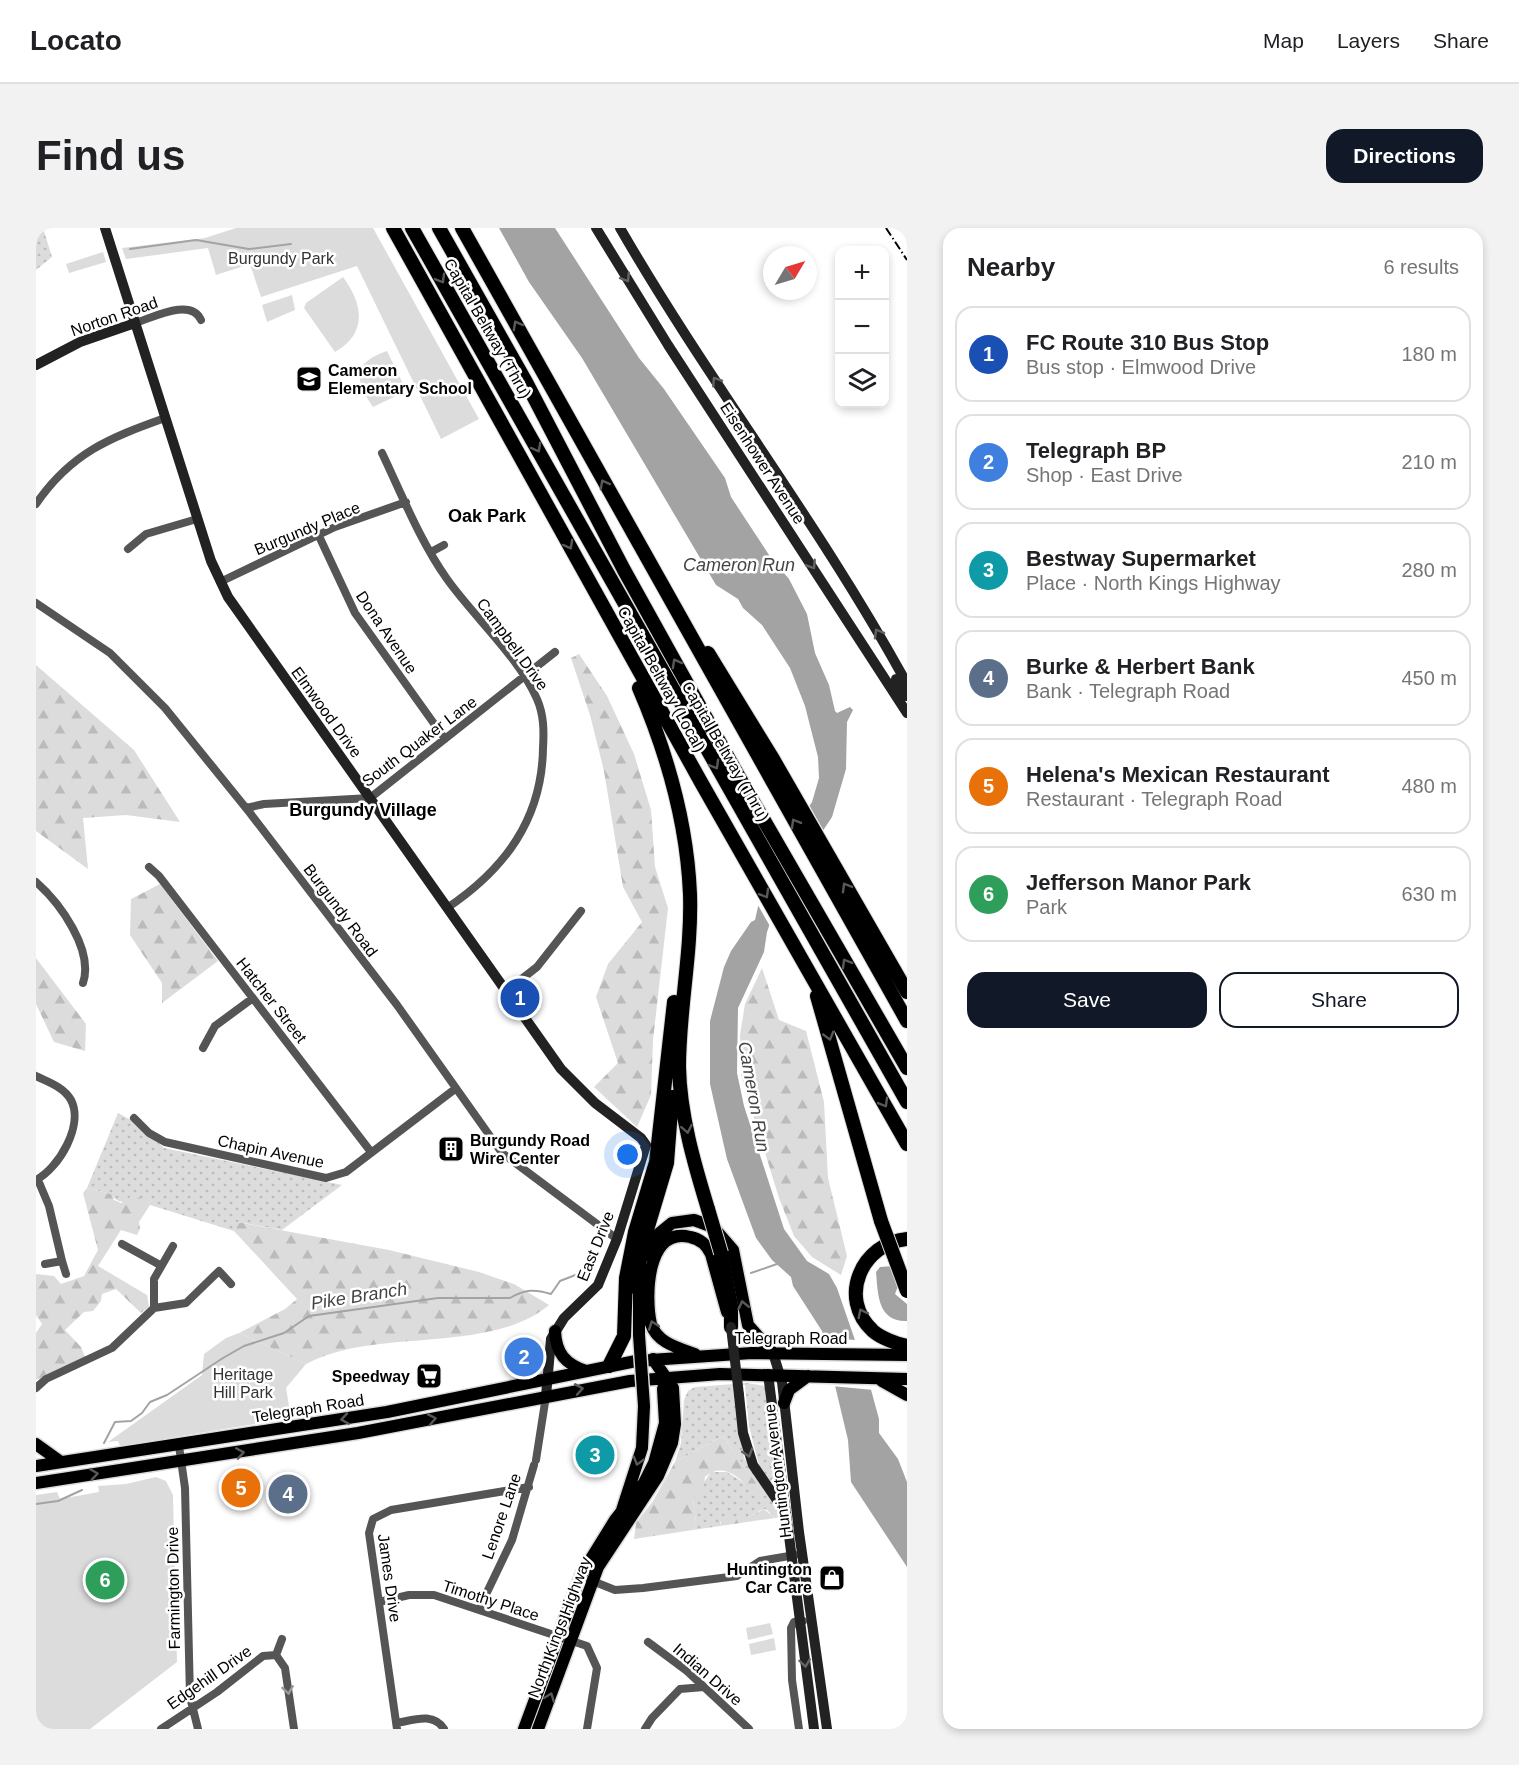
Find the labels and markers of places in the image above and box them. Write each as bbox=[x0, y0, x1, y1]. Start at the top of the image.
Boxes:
place label: Cameron Elementary School bbox=[328, 362, 472, 397]
school or university icon: Cameron Elementary School bbox=[294, 364, 324, 394]
pin: 1 bbox=[500, 976, 540, 1020]
place label: Burgundy Road Wire Center bbox=[470, 1132, 590, 1167]
building icon: Burgundy Road Wire Center bbox=[436, 1134, 466, 1164]
pin: 2 bbox=[504, 1334, 544, 1380]
supermarket icon: Speedway bbox=[414, 1361, 444, 1391]
place label: Speedway bbox=[332, 1368, 410, 1385]
pin: 3 bbox=[576, 1432, 614, 1478]
pin: 5 bbox=[222, 1466, 260, 1510]
pin: 4 bbox=[268, 1472, 308, 1516]
pin: 6 bbox=[86, 1558, 124, 1602]
place label: Huntington Car Care bbox=[727, 1561, 812, 1596]
shop icon: Huntington Car Care bbox=[817, 1563, 847, 1593]

